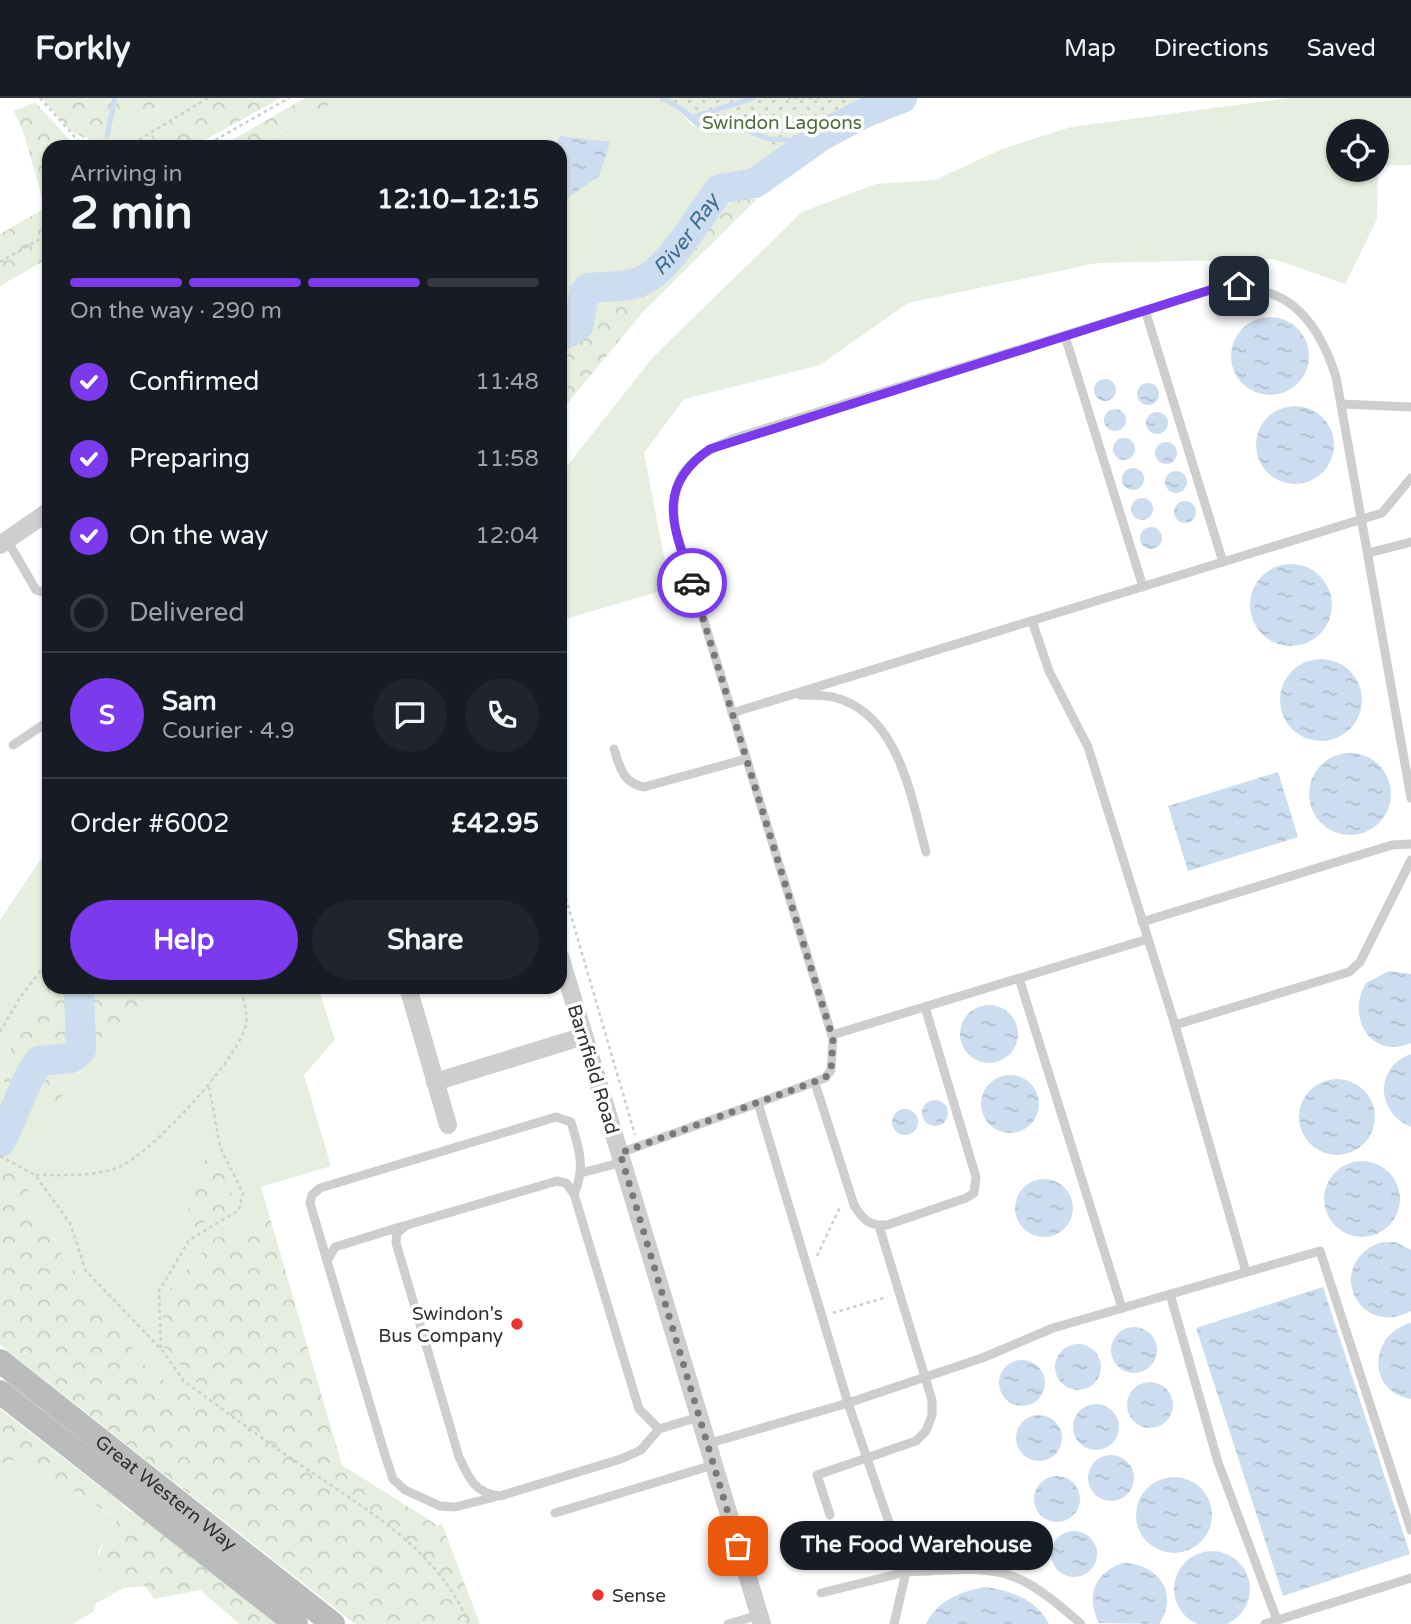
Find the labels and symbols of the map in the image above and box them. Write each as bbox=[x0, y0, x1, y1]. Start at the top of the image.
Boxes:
park label: Swindon Lagoons bbox=[702, 112, 862, 134]
water label: River Ray bbox=[648, 187, 726, 281]
pin bbox=[1209, 256, 1269, 316]
courier bbox=[657, 548, 727, 618]
street label: Barnfield Road bbox=[563, 1002, 623, 1137]
place label: Swindon's Bus Company bbox=[378, 1303, 503, 1347]
marker: Swindon's Bus Company bbox=[509, 1316, 525, 1332]
street label: Great Western Way bbox=[91, 1431, 241, 1556]
pin bbox=[708, 1516, 768, 1576]
callout: The Food Warehouse bbox=[780, 1522, 1053, 1570]
place label: Sense bbox=[612, 1585, 666, 1607]
marker: Sense bbox=[590, 1587, 606, 1603]

